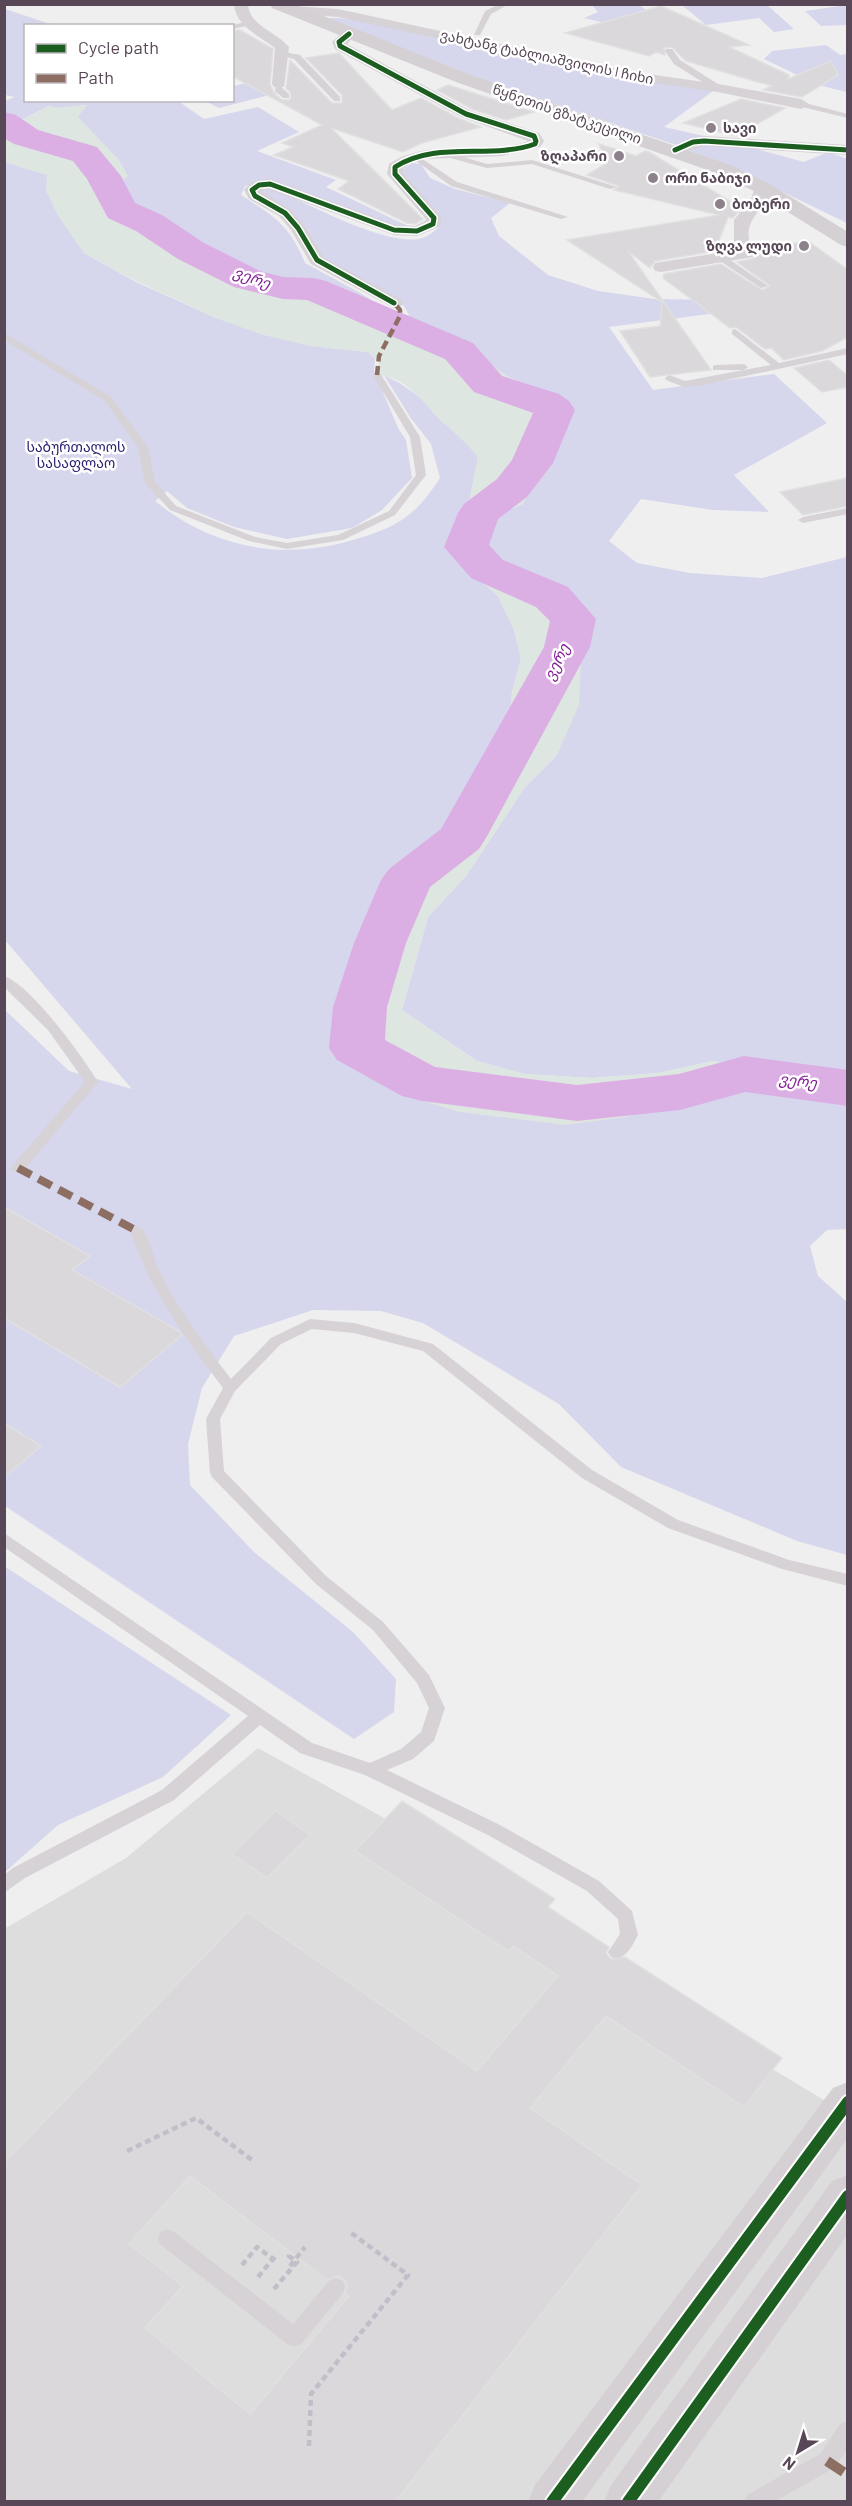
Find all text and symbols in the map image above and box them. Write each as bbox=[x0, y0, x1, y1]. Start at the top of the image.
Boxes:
legend bbox=[24, 24, 234, 102]
street label: ვახტანგ ტაბლიაშვილის I ჩიხი bbox=[439, 26, 655, 88]
text: Cycle path bbox=[78, 36, 159, 58]
text: Path bbox=[78, 66, 114, 88]
street label: წყნეთის გზატკეცილი bbox=[490, 80, 644, 148]
place label: სავი bbox=[723, 119, 757, 137]
marker: სავი bbox=[704, 121, 718, 135]
place label: ზღაპარი bbox=[541, 147, 607, 165]
marker: ზღაპარი bbox=[612, 149, 626, 163]
place label: ორი ნაბიჯი bbox=[665, 169, 751, 187]
marker: ორი ნაბიჯი bbox=[646, 171, 660, 185]
place label: ბობერი bbox=[732, 195, 790, 213]
marker: ბობერი bbox=[713, 197, 727, 211]
place label: ზღვა ლუდი bbox=[706, 237, 792, 255]
marker: ზღვა ლუდი bbox=[797, 239, 811, 253]
water label: ვერე bbox=[231, 262, 274, 293]
park label: საბურთალოს სასაფლაო bbox=[26, 438, 126, 472]
water label: ვერე bbox=[540, 639, 574, 683]
water label: ვერე bbox=[778, 1069, 819, 1092]
north arrow bbox=[768, 2422, 828, 2482]
text: N bbox=[778, 2453, 798, 2475]

